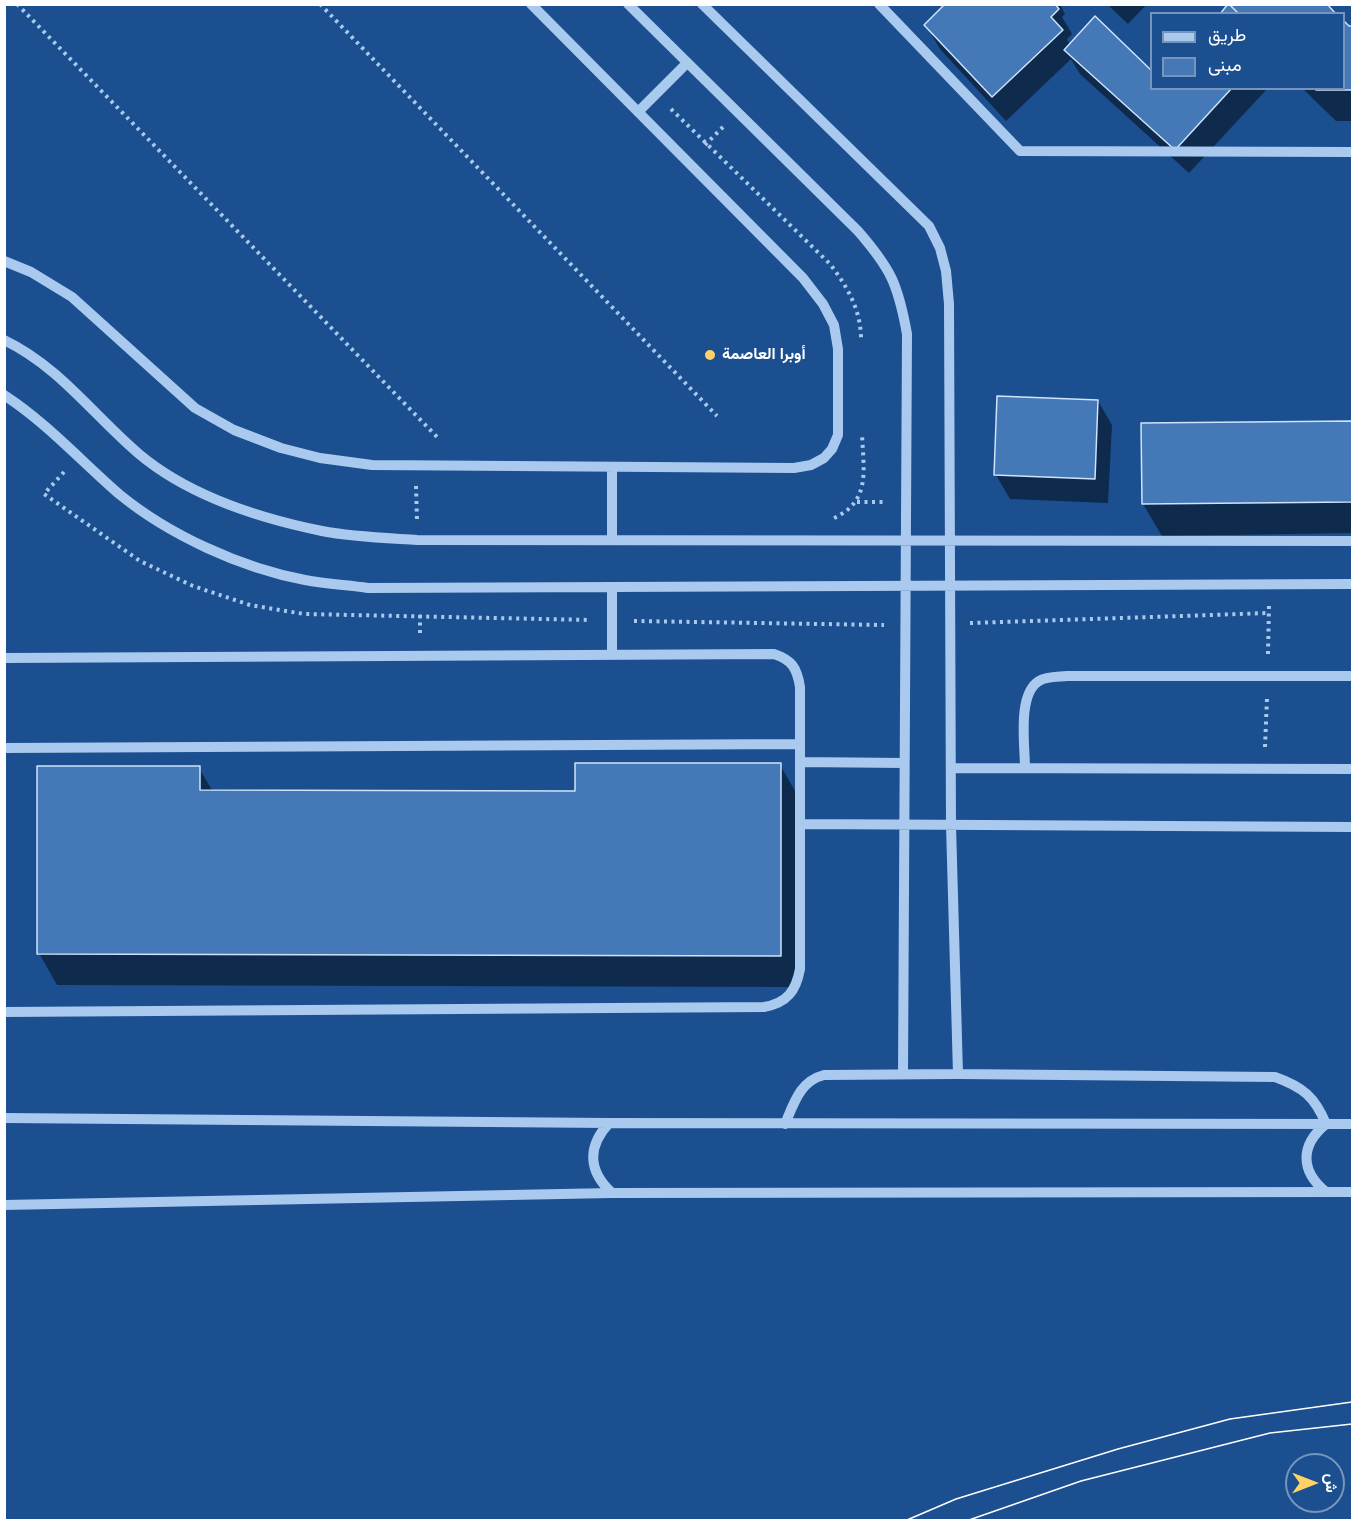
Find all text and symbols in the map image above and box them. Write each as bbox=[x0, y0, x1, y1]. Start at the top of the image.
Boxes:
legend bbox=[1150, 12, 1345, 90]
text: طريق bbox=[1208, 23, 1246, 46]
text: مبنى bbox=[1208, 53, 1242, 76]
place label: أوبرا العاصمة bbox=[722, 345, 806, 365]
marker: أوبرا العاصمة bbox=[703, 348, 717, 362]
north arrow bbox=[1285, 1453, 1345, 1513]
text: ش bbox=[1321, 1473, 1342, 1493]

